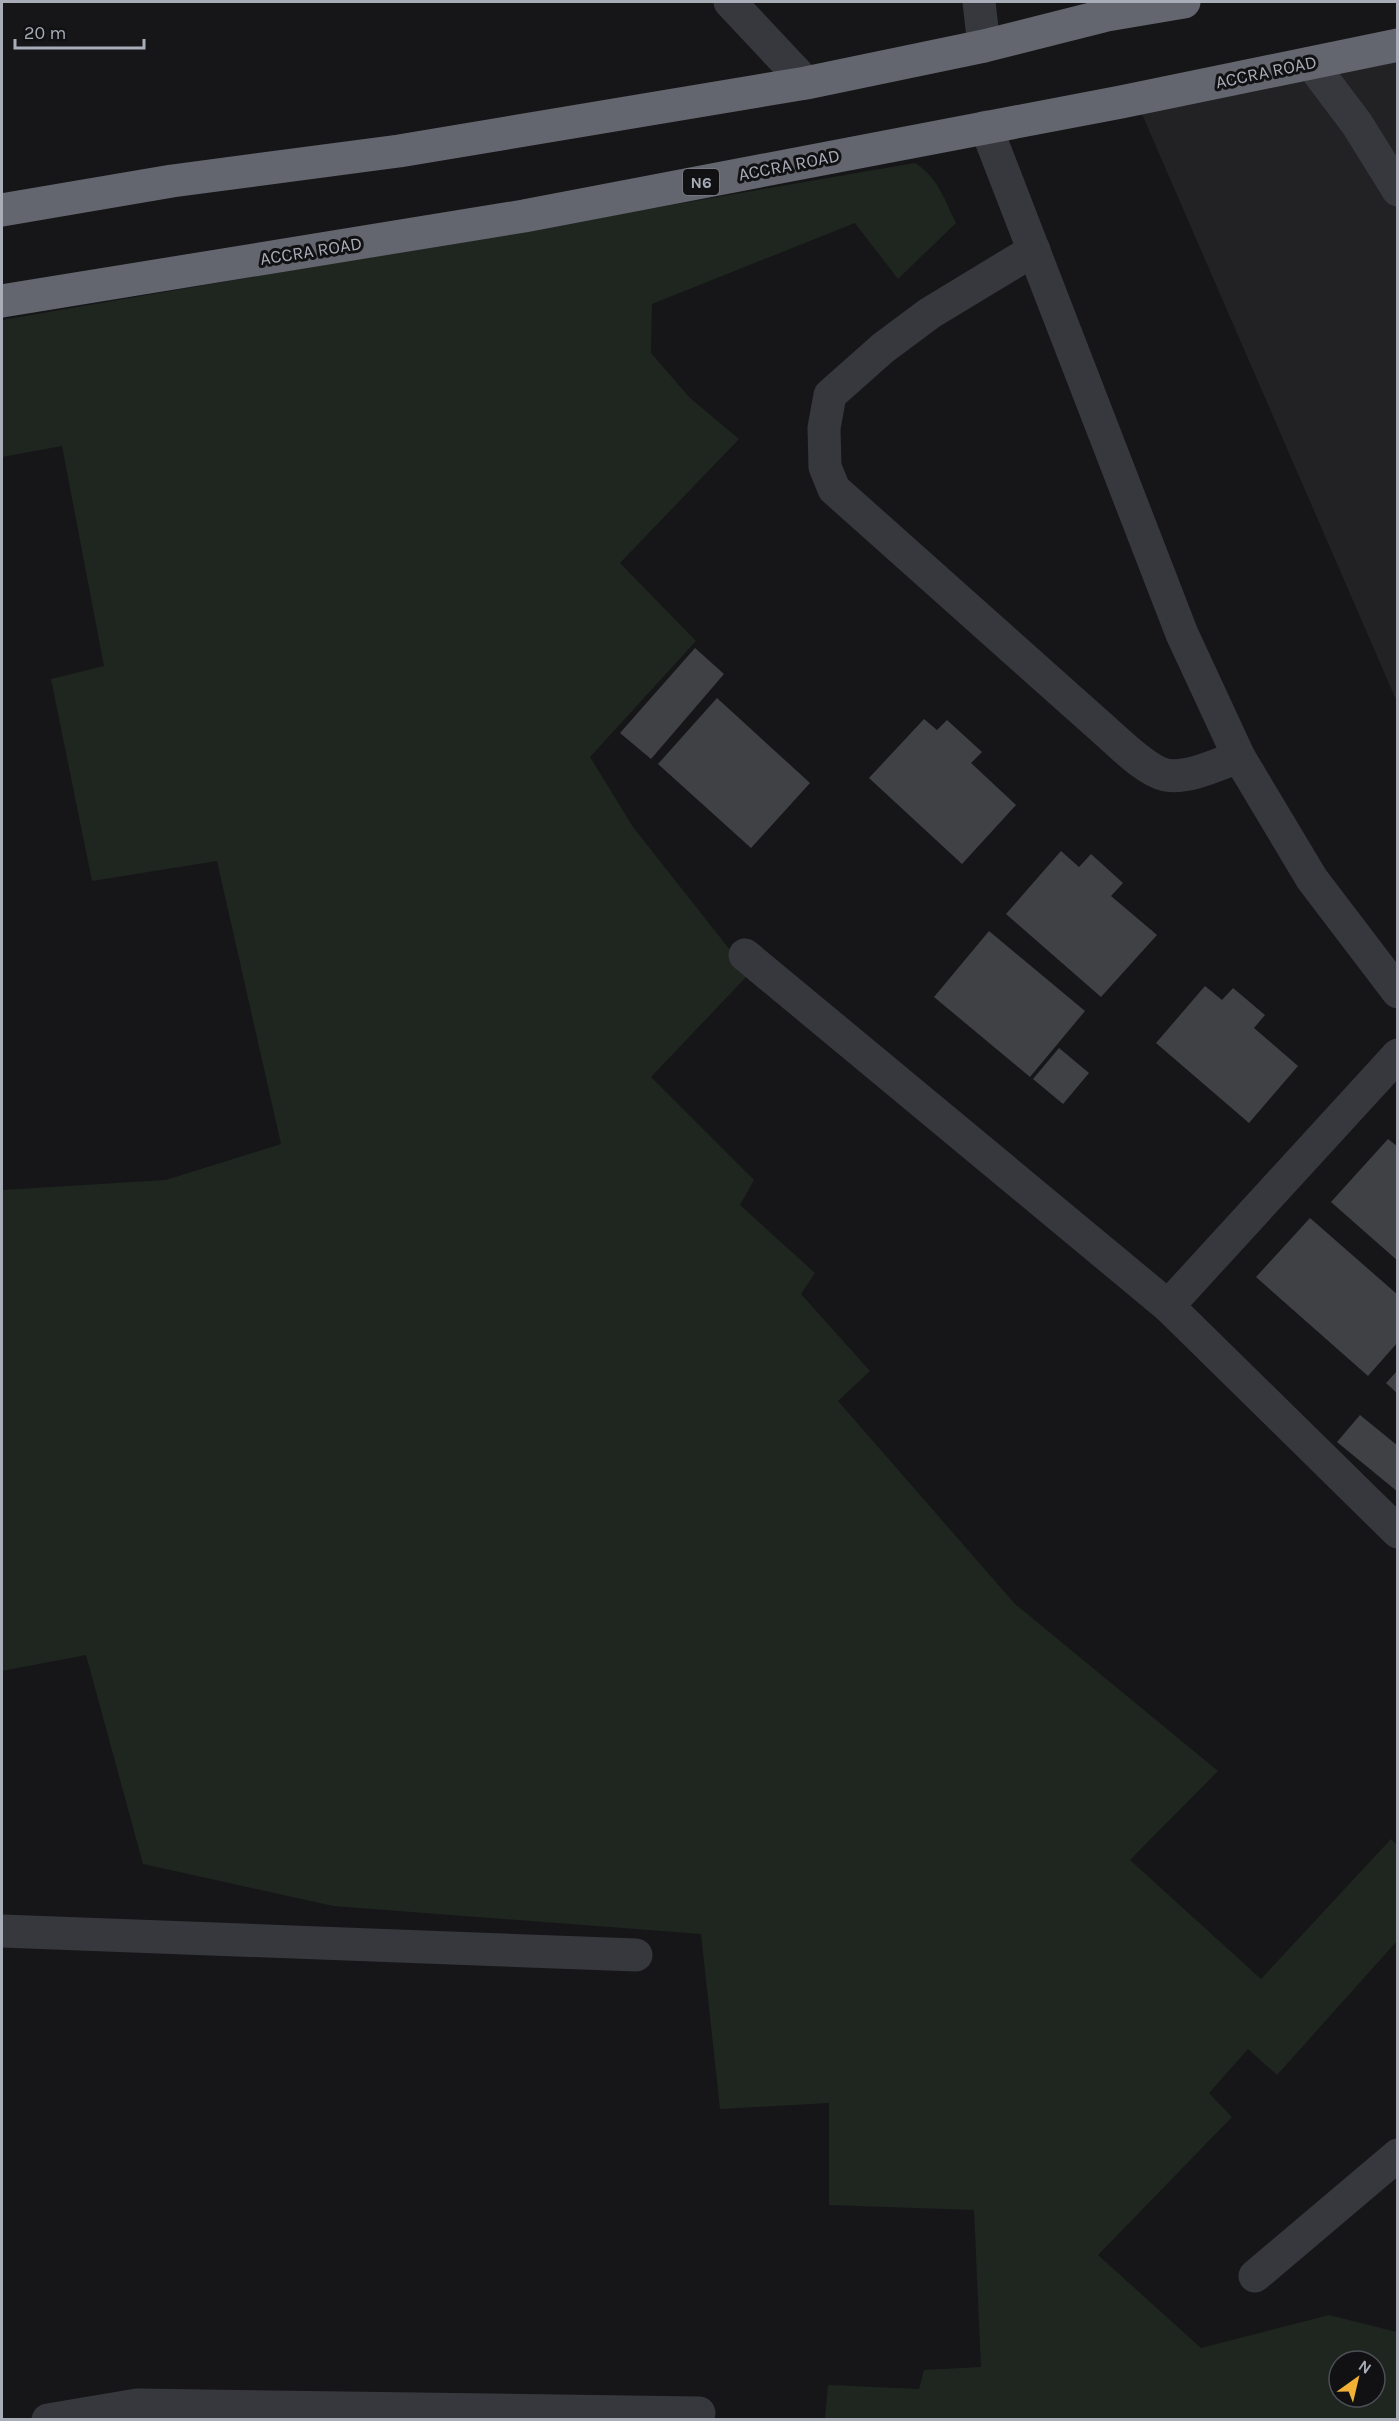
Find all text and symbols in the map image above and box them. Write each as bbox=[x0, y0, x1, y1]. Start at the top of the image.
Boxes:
scale bar bbox=[15, 12, 144, 50]
text: 20 m bbox=[24, 22, 66, 44]
street label: ACCRA ROAD bbox=[1213, 51, 1319, 93]
street label: ACCRA ROAD bbox=[736, 144, 842, 186]
road number: N6 bbox=[683, 169, 719, 195]
street label: ACCRA ROAD bbox=[258, 232, 364, 270]
north arrow bbox=[1327, 2349, 1387, 2409]
text: N bbox=[1355, 2356, 1375, 2378]

